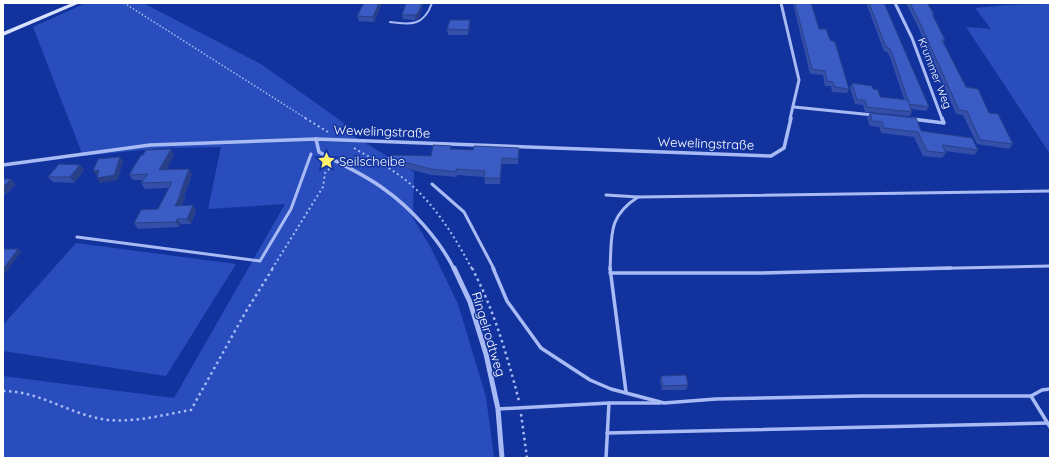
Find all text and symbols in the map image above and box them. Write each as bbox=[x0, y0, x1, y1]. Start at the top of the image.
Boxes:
street label: Krummer Weg bbox=[915, 36, 955, 110]
street label: Wewelingstraße bbox=[333, 121, 431, 141]
street label: Wewelingstraße bbox=[657, 133, 755, 153]
place icon: Seilscheibe bbox=[316, 151, 336, 171]
place label: Seilscheibe bbox=[339, 153, 405, 169]
street label: Ringelrodtweg bbox=[469, 290, 509, 378]

